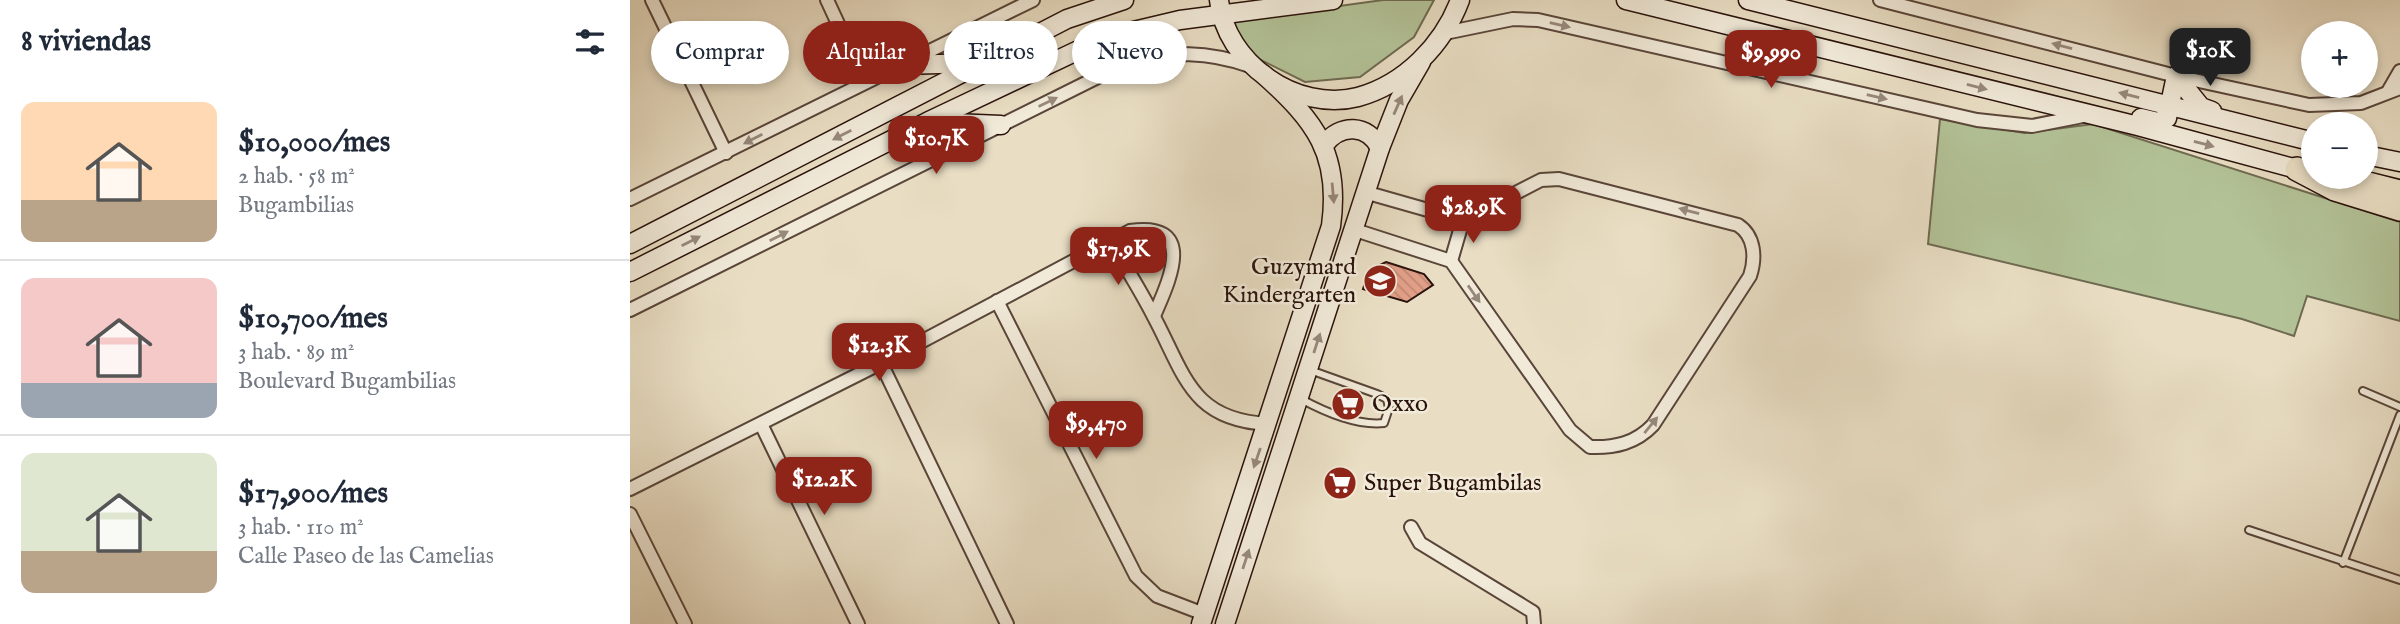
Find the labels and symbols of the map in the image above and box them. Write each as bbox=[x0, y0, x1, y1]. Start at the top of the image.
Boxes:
one-way arrow bbox=[1549, 19, 1571, 30]
pin: $10K bbox=[2169, 28, 2251, 88]
pin: $9,990 bbox=[1714, 31, 1828, 90]
one-way arrow bbox=[2051, 41, 2072, 51]
one-way arrow bbox=[1967, 82, 1989, 93]
one-way arrow bbox=[2118, 89, 2140, 100]
one-way arrow bbox=[1866, 92, 1888, 103]
one-way arrow bbox=[1393, 94, 1404, 115]
one-way arrow bbox=[1038, 96, 1058, 107]
pin: $10.7K bbox=[879, 116, 993, 176]
one-way arrow bbox=[832, 129, 852, 140]
one-way arrow bbox=[743, 134, 763, 145]
one-way arrow bbox=[2193, 139, 2215, 150]
one-way arrow bbox=[1328, 182, 1339, 204]
pin: $28.9K bbox=[1416, 186, 1530, 245]
one-way arrow bbox=[1677, 205, 1699, 216]
pin: $17.9K bbox=[1061, 228, 1175, 287]
one-way arrow bbox=[769, 231, 789, 242]
one-way arrow bbox=[681, 236, 701, 247]
place label: Guzymard Kindergarten bbox=[1223, 252, 1356, 311]
school or university icon: Guzymard Kindergarten bbox=[1361, 262, 1399, 300]
one-way arrow bbox=[1467, 285, 1481, 303]
pin: $12.3K bbox=[822, 324, 936, 383]
one-way arrow bbox=[1312, 332, 1323, 353]
supermarket icon: Oxxo bbox=[1329, 385, 1367, 423]
place label: Oxxo bbox=[1372, 389, 1428, 420]
pin: $9,470 bbox=[1039, 402, 1153, 461]
one-way arrow bbox=[1643, 417, 1658, 434]
one-way arrow bbox=[1251, 447, 1262, 468]
pin: $12.2K bbox=[767, 458, 881, 517]
supermarket icon: Super Bugambilas bbox=[1321, 464, 1359, 502]
place label: Super Bugambilas bbox=[1364, 468, 1542, 499]
one-way arrow bbox=[1241, 549, 1252, 570]

